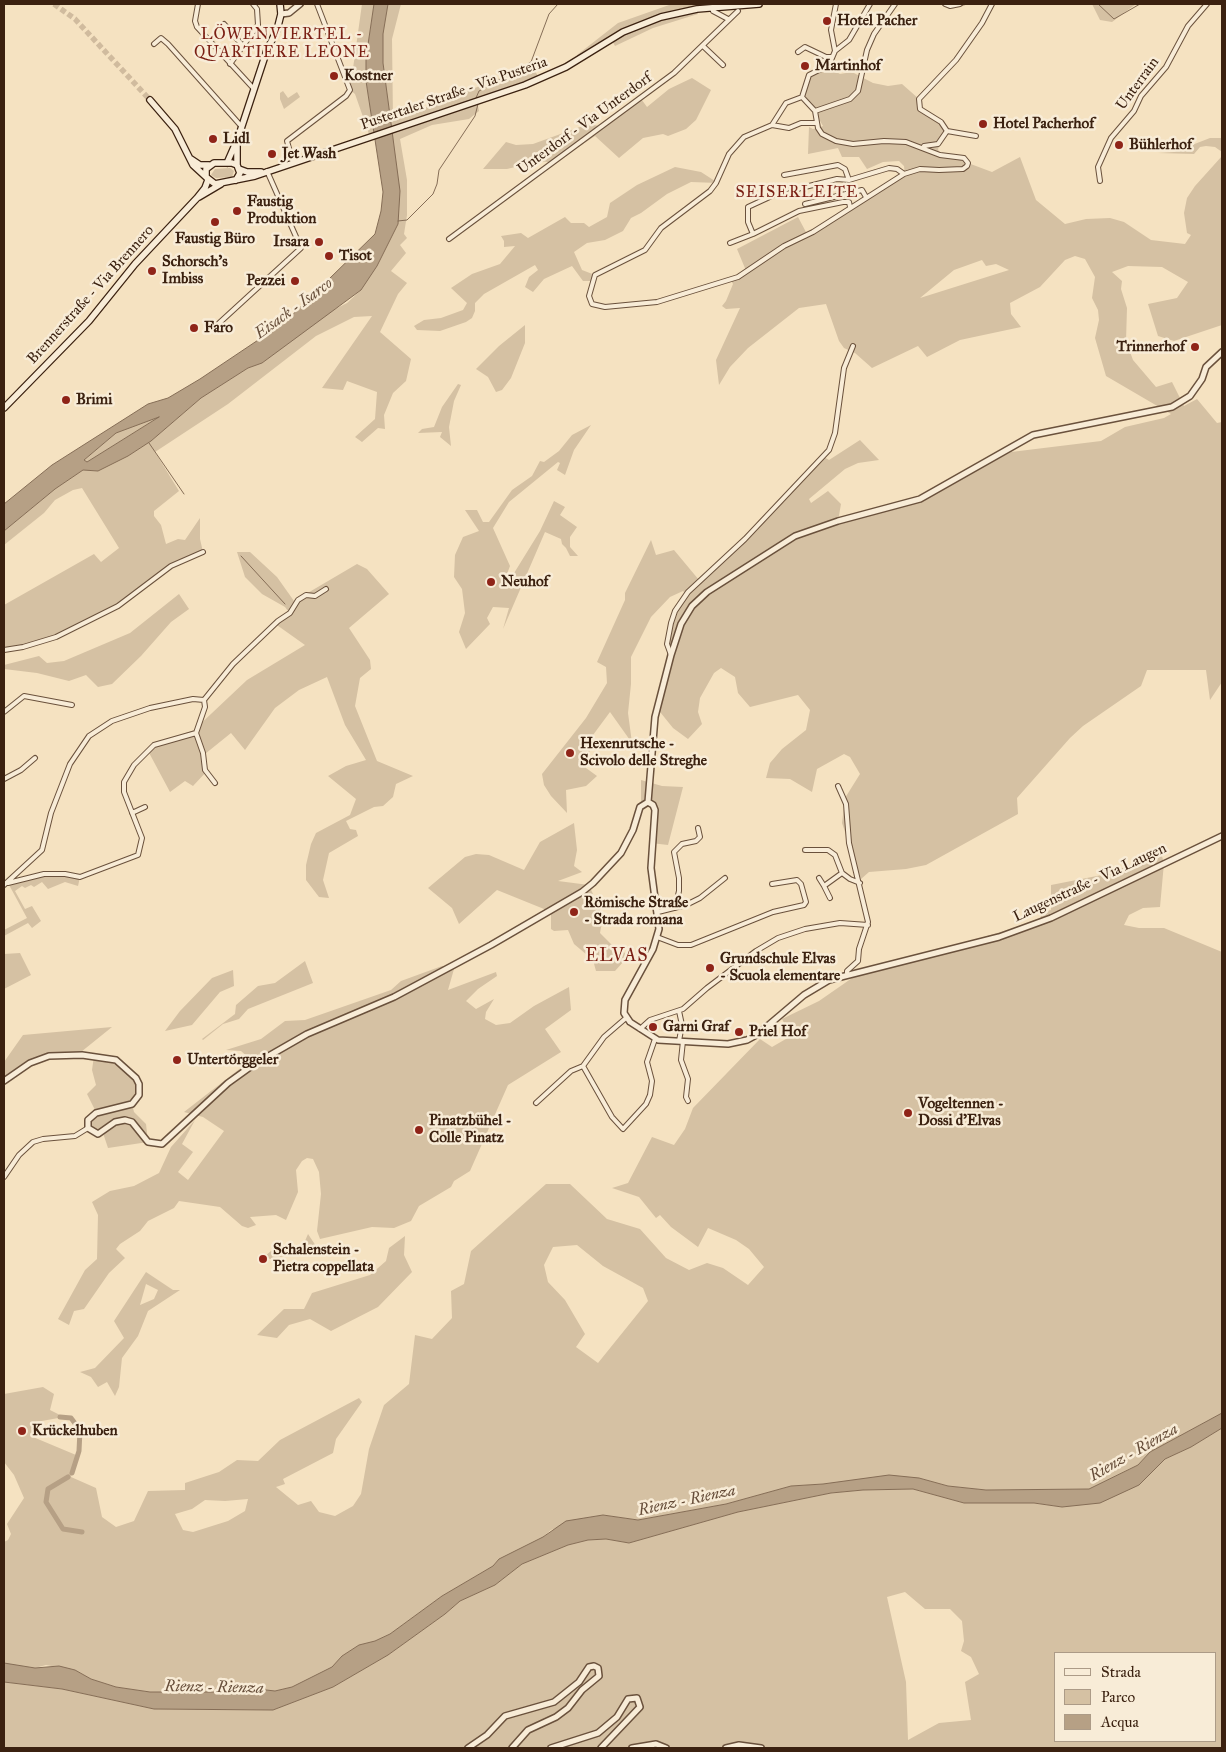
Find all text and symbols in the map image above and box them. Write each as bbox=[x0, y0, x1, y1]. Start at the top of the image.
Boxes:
place label: Hotel Pacher bbox=[837, 12, 917, 30]
marker: Hotel Pacher bbox=[821, 15, 833, 27]
district label: LÖWENVIERTEL - QUARTIERE LEONE bbox=[192, 25, 372, 63]
street label: Pustertaler Straße - Via Pusteria bbox=[358, 54, 550, 134]
street label: Unterrain bbox=[1113, 54, 1163, 114]
place label: Martinhof bbox=[815, 57, 881, 75]
marker: Martinhof bbox=[799, 60, 811, 72]
place label: Kostner bbox=[344, 67, 393, 85]
street label: Unterdorf - Via Unterdorf bbox=[514, 69, 656, 179]
marker: Kostner bbox=[328, 70, 340, 82]
place label: Hotel Pacherhof bbox=[993, 115, 1094, 133]
marker: Hotel Pacherhof bbox=[977, 118, 989, 130]
place label: Lidl bbox=[223, 130, 250, 148]
marker: Lidl bbox=[207, 133, 219, 145]
place label: Bühlerhof bbox=[1129, 136, 1192, 154]
marker: Bühlerhof bbox=[1113, 139, 1125, 151]
place label: Jet Wash bbox=[282, 145, 336, 163]
marker: Jet Wash bbox=[266, 148, 278, 160]
district label: SEISERLEITE bbox=[734, 183, 860, 203]
place label: Faustig Produktion bbox=[247, 193, 316, 228]
marker: Faustig Produktion bbox=[231, 205, 243, 217]
marker: Faustig Büro bbox=[209, 216, 221, 228]
street label: Brennerstraße - Via Brennero bbox=[24, 222, 158, 368]
place label: Faustig Büro bbox=[175, 230, 255, 248]
place label: Irsara bbox=[273, 233, 309, 251]
marker: Irsara bbox=[313, 236, 325, 248]
place label: Tisot bbox=[339, 247, 372, 265]
marker: Tisot bbox=[323, 250, 335, 262]
place label: Schorsch's Imbiss bbox=[162, 253, 228, 288]
marker: Schorsch's Imbiss bbox=[146, 265, 158, 277]
place label: Pezzei bbox=[246, 272, 285, 290]
water label: Eisack - Isarco bbox=[251, 274, 337, 344]
marker: Pezzei bbox=[289, 275, 301, 287]
place label: Faro bbox=[204, 319, 233, 337]
marker: Faro bbox=[188, 322, 200, 334]
place label: Trinnerhof bbox=[1116, 338, 1185, 356]
marker: Trinnerhof bbox=[1189, 341, 1201, 353]
place label: Brimi bbox=[76, 391, 112, 409]
marker: Brimi bbox=[60, 394, 72, 406]
place label: Neuhof bbox=[501, 573, 549, 591]
marker: Neuhof bbox=[485, 576, 497, 588]
place label: Hexenrutsche - Scivolo delle Streghe bbox=[580, 735, 707, 770]
marker: Hexenrutsche - Scivolo delle Streghe bbox=[564, 747, 576, 759]
street label: Laugenstraße - Via Laugen bbox=[1011, 840, 1169, 926]
place label: Römische Straße - Strada romana bbox=[584, 894, 688, 929]
marker: Römische Straße - Strada romana bbox=[568, 906, 580, 918]
district label: ELVAS bbox=[585, 946, 649, 968]
place label: Grundschule Elvas - Scuola elementare bbox=[720, 950, 840, 985]
marker: Grundschule Elvas - Scuola elementare bbox=[704, 962, 716, 974]
place label: Garni Graf bbox=[663, 1018, 729, 1036]
marker: Garni Graf bbox=[647, 1021, 659, 1033]
place label: Priel Hof bbox=[749, 1023, 806, 1041]
marker: Priel Hof bbox=[733, 1026, 745, 1038]
place label: Untertörggeler bbox=[187, 1051, 278, 1069]
marker: Untertörggeler bbox=[171, 1054, 183, 1066]
place label: Vogeltennen - Dossi d'Elvas bbox=[918, 1095, 1004, 1130]
marker: Vogeltennen - Dossi d'Elvas bbox=[902, 1107, 914, 1119]
place label: Pinatzbühel - Colle Pinatz bbox=[429, 1112, 512, 1147]
marker: Pinatzbühel - Colle Pinatz bbox=[413, 1124, 425, 1136]
place label: Schalenstein - Pietra coppellata bbox=[273, 1241, 374, 1276]
marker: Schalenstein - Pietra coppellata bbox=[257, 1253, 269, 1265]
water label: Rienz - Rienza bbox=[1086, 1420, 1182, 1486]
place label: Krückelhuben bbox=[32, 1422, 118, 1440]
marker: Krückelhuben bbox=[16, 1425, 28, 1437]
water label: Rienz - Rienza bbox=[637, 1481, 737, 1521]
legend bbox=[1054, 1652, 1216, 1742]
text: Strada bbox=[1101, 1663, 1141, 1681]
water label: Rienz - Rienza bbox=[164, 1678, 264, 1698]
text: Parco bbox=[1101, 1688, 1135, 1706]
text: Acqua bbox=[1101, 1713, 1139, 1731]

